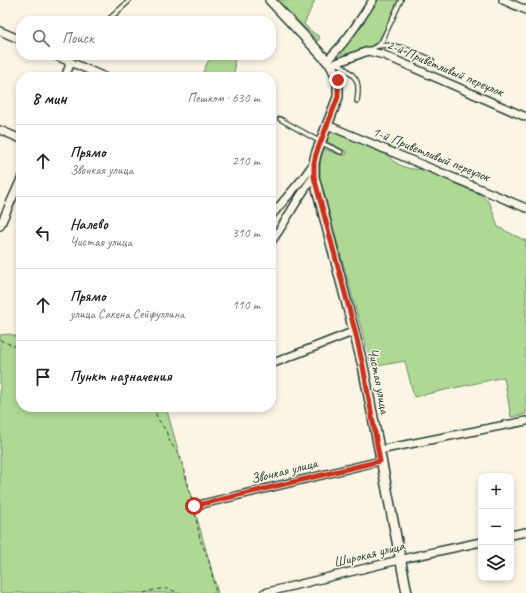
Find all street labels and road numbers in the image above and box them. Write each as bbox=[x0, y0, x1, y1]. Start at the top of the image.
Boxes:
street label: 2-й Приветливый переулок bbox=[384, 36, 507, 101]
street label: 1-й Приветливый переулок bbox=[370, 123, 494, 186]
street label: Чистая улица bbox=[364, 347, 394, 417]
street label: Звонкая улица bbox=[249, 454, 320, 487]
street label: Широкая улица bbox=[332, 537, 407, 571]

